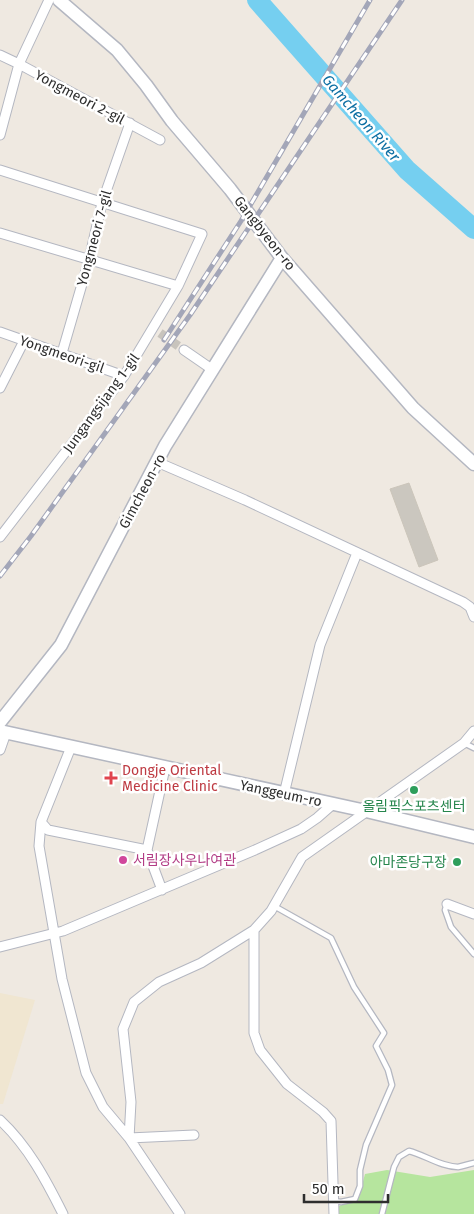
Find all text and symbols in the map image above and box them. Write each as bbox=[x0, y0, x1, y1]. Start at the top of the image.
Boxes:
street label: Yongmeori 2-gil bbox=[32, 67, 128, 128]
water label: Gamcheon River bbox=[318, 71, 404, 166]
street label: Yongmeori 7-gil bbox=[74, 188, 115, 288]
street label: Gangbyeon-ro bbox=[230, 193, 299, 274]
street label: Yongmeori-gil bbox=[17, 332, 107, 377]
street label: Jungangsijang 1-gil bbox=[60, 350, 143, 456]
street label: Gimcheon-ro bbox=[116, 451, 169, 532]
place label: Dongje Oriental Medicine Clinic bbox=[122, 762, 221, 795]
marker: Dongje Oriental Medicine Clinic bbox=[104, 771, 118, 785]
street label: Yanggeum-ro bbox=[238, 777, 323, 810]
marker: 올림픽스포츠센터 bbox=[408, 784, 420, 796]
place label: 올림픽스포츠센터 bbox=[362, 798, 466, 815]
place label: 서림장사우나여관 bbox=[133, 852, 236, 869]
marker: 서림장사우나여관 bbox=[117, 854, 129, 866]
place label: 아마존당구장 bbox=[370, 854, 447, 871]
marker: 아마존당구장 bbox=[451, 856, 463, 868]
scale bar bbox=[304, 1172, 388, 1204]
text: 50 m bbox=[312, 1180, 345, 1198]

